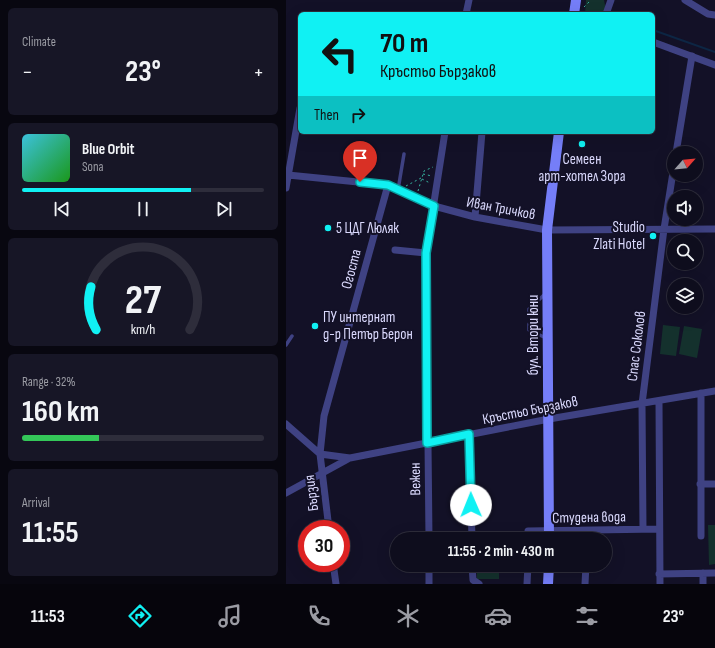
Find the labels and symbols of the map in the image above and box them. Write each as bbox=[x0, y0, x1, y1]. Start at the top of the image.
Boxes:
marker: Семеен арт-хотел Зора bbox=[577, 139, 587, 149]
pin bbox=[343, 141, 377, 182]
north arrow bbox=[667, 146, 703, 182]
place label: Семеен арт-хотел Зора bbox=[539, 150, 626, 186]
street label: Иван Тричков bbox=[465, 193, 537, 224]
place label: Studio Zlati Hotel bbox=[593, 218, 645, 254]
place label: 5 ЦДГ Люляк bbox=[336, 219, 399, 238]
marker: 5 ЦДГ Люляк bbox=[323, 223, 333, 233]
marker: Studio Zlati Hotel bbox=[648, 231, 658, 241]
street label: Огоста bbox=[337, 247, 366, 291]
street label: бул. Втори юни bbox=[524, 295, 543, 375]
place label: ПУ интернат д-р Петър Берон bbox=[323, 308, 413, 344]
street label: Спас Соколов bbox=[623, 310, 650, 382]
marker: ПУ интернат д-р Петър Берон bbox=[310, 321, 320, 331]
street label: Кръстьо Бързаков bbox=[481, 392, 579, 429]
street label: Вежен bbox=[406, 462, 425, 496]
street label: Бързия bbox=[300, 474, 323, 512]
position arrow bbox=[450, 484, 492, 526]
street label: Студена вода bbox=[552, 507, 626, 528]
speed limit sign: 30 bbox=[298, 520, 350, 572]

